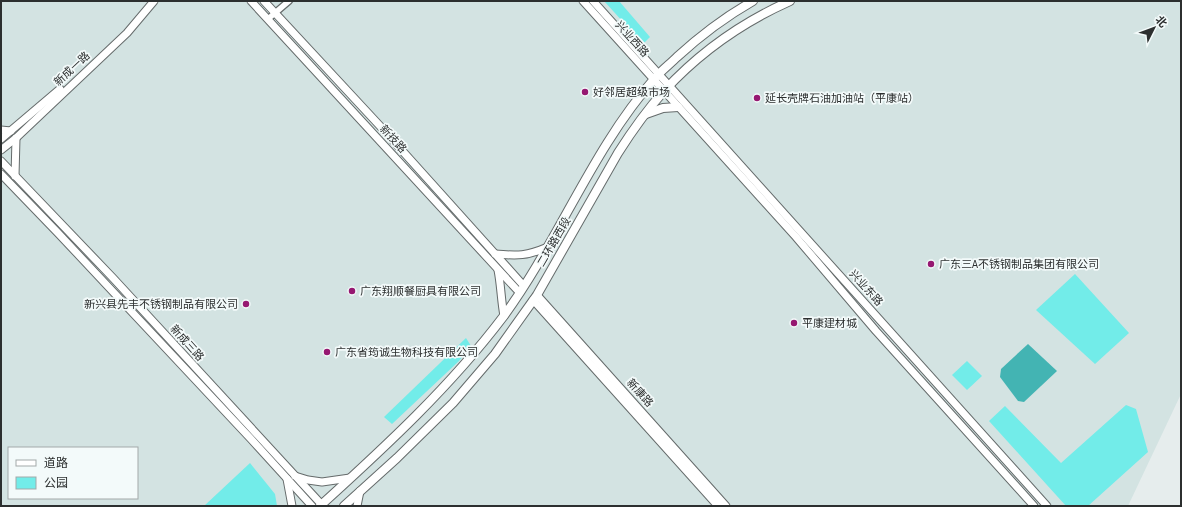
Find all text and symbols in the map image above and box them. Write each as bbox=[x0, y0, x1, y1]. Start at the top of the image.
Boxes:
north arrow bbox=[1134, 8, 1174, 48]
text: 北 bbox=[1152, 13, 1170, 31]
street label: 兴业西路 bbox=[612, 18, 652, 60]
street label: 新成一路 bbox=[51, 49, 93, 89]
place label: 好邻居超级市场 bbox=[593, 85, 670, 100]
marker: 好邻居超级市场 bbox=[580, 87, 590, 97]
place label: 延长壳牌石油加油站（平康站） bbox=[765, 91, 919, 106]
marker: 延长壳牌石油加油站（平康站） bbox=[752, 93, 762, 103]
street label: 新技路 bbox=[376, 122, 410, 156]
street label: 二环路西段 bbox=[534, 214, 574, 270]
place label: 广东三A不锈钢制品集团有限公司 bbox=[939, 257, 1099, 272]
marker: 广东三A不锈钢制品集团有限公司 bbox=[926, 259, 936, 269]
street label: 兴业东路 bbox=[846, 267, 886, 309]
place label: 广东翔顺餐厨具有限公司 bbox=[360, 284, 481, 299]
marker: 广东翔顺餐厨具有限公司 bbox=[347, 286, 357, 296]
place label: 新兴县先丰不锈钢制品有限公司 bbox=[84, 297, 238, 312]
marker: 新兴县先丰不锈钢制品有限公司 bbox=[241, 299, 251, 309]
place label: 平康建材城 bbox=[802, 316, 857, 331]
marker: 平康建材城 bbox=[789, 318, 799, 328]
street label: 新成三路 bbox=[167, 322, 207, 364]
place label: 广东省筠诚生物科技有限公司 bbox=[335, 345, 478, 360]
marker: 广东省筠诚生物科技有限公司 bbox=[322, 347, 332, 357]
street label: 新康路 bbox=[623, 376, 657, 410]
legend bbox=[8, 447, 138, 499]
text: 道路 bbox=[44, 455, 68, 472]
text: 公园 bbox=[44, 475, 68, 492]

